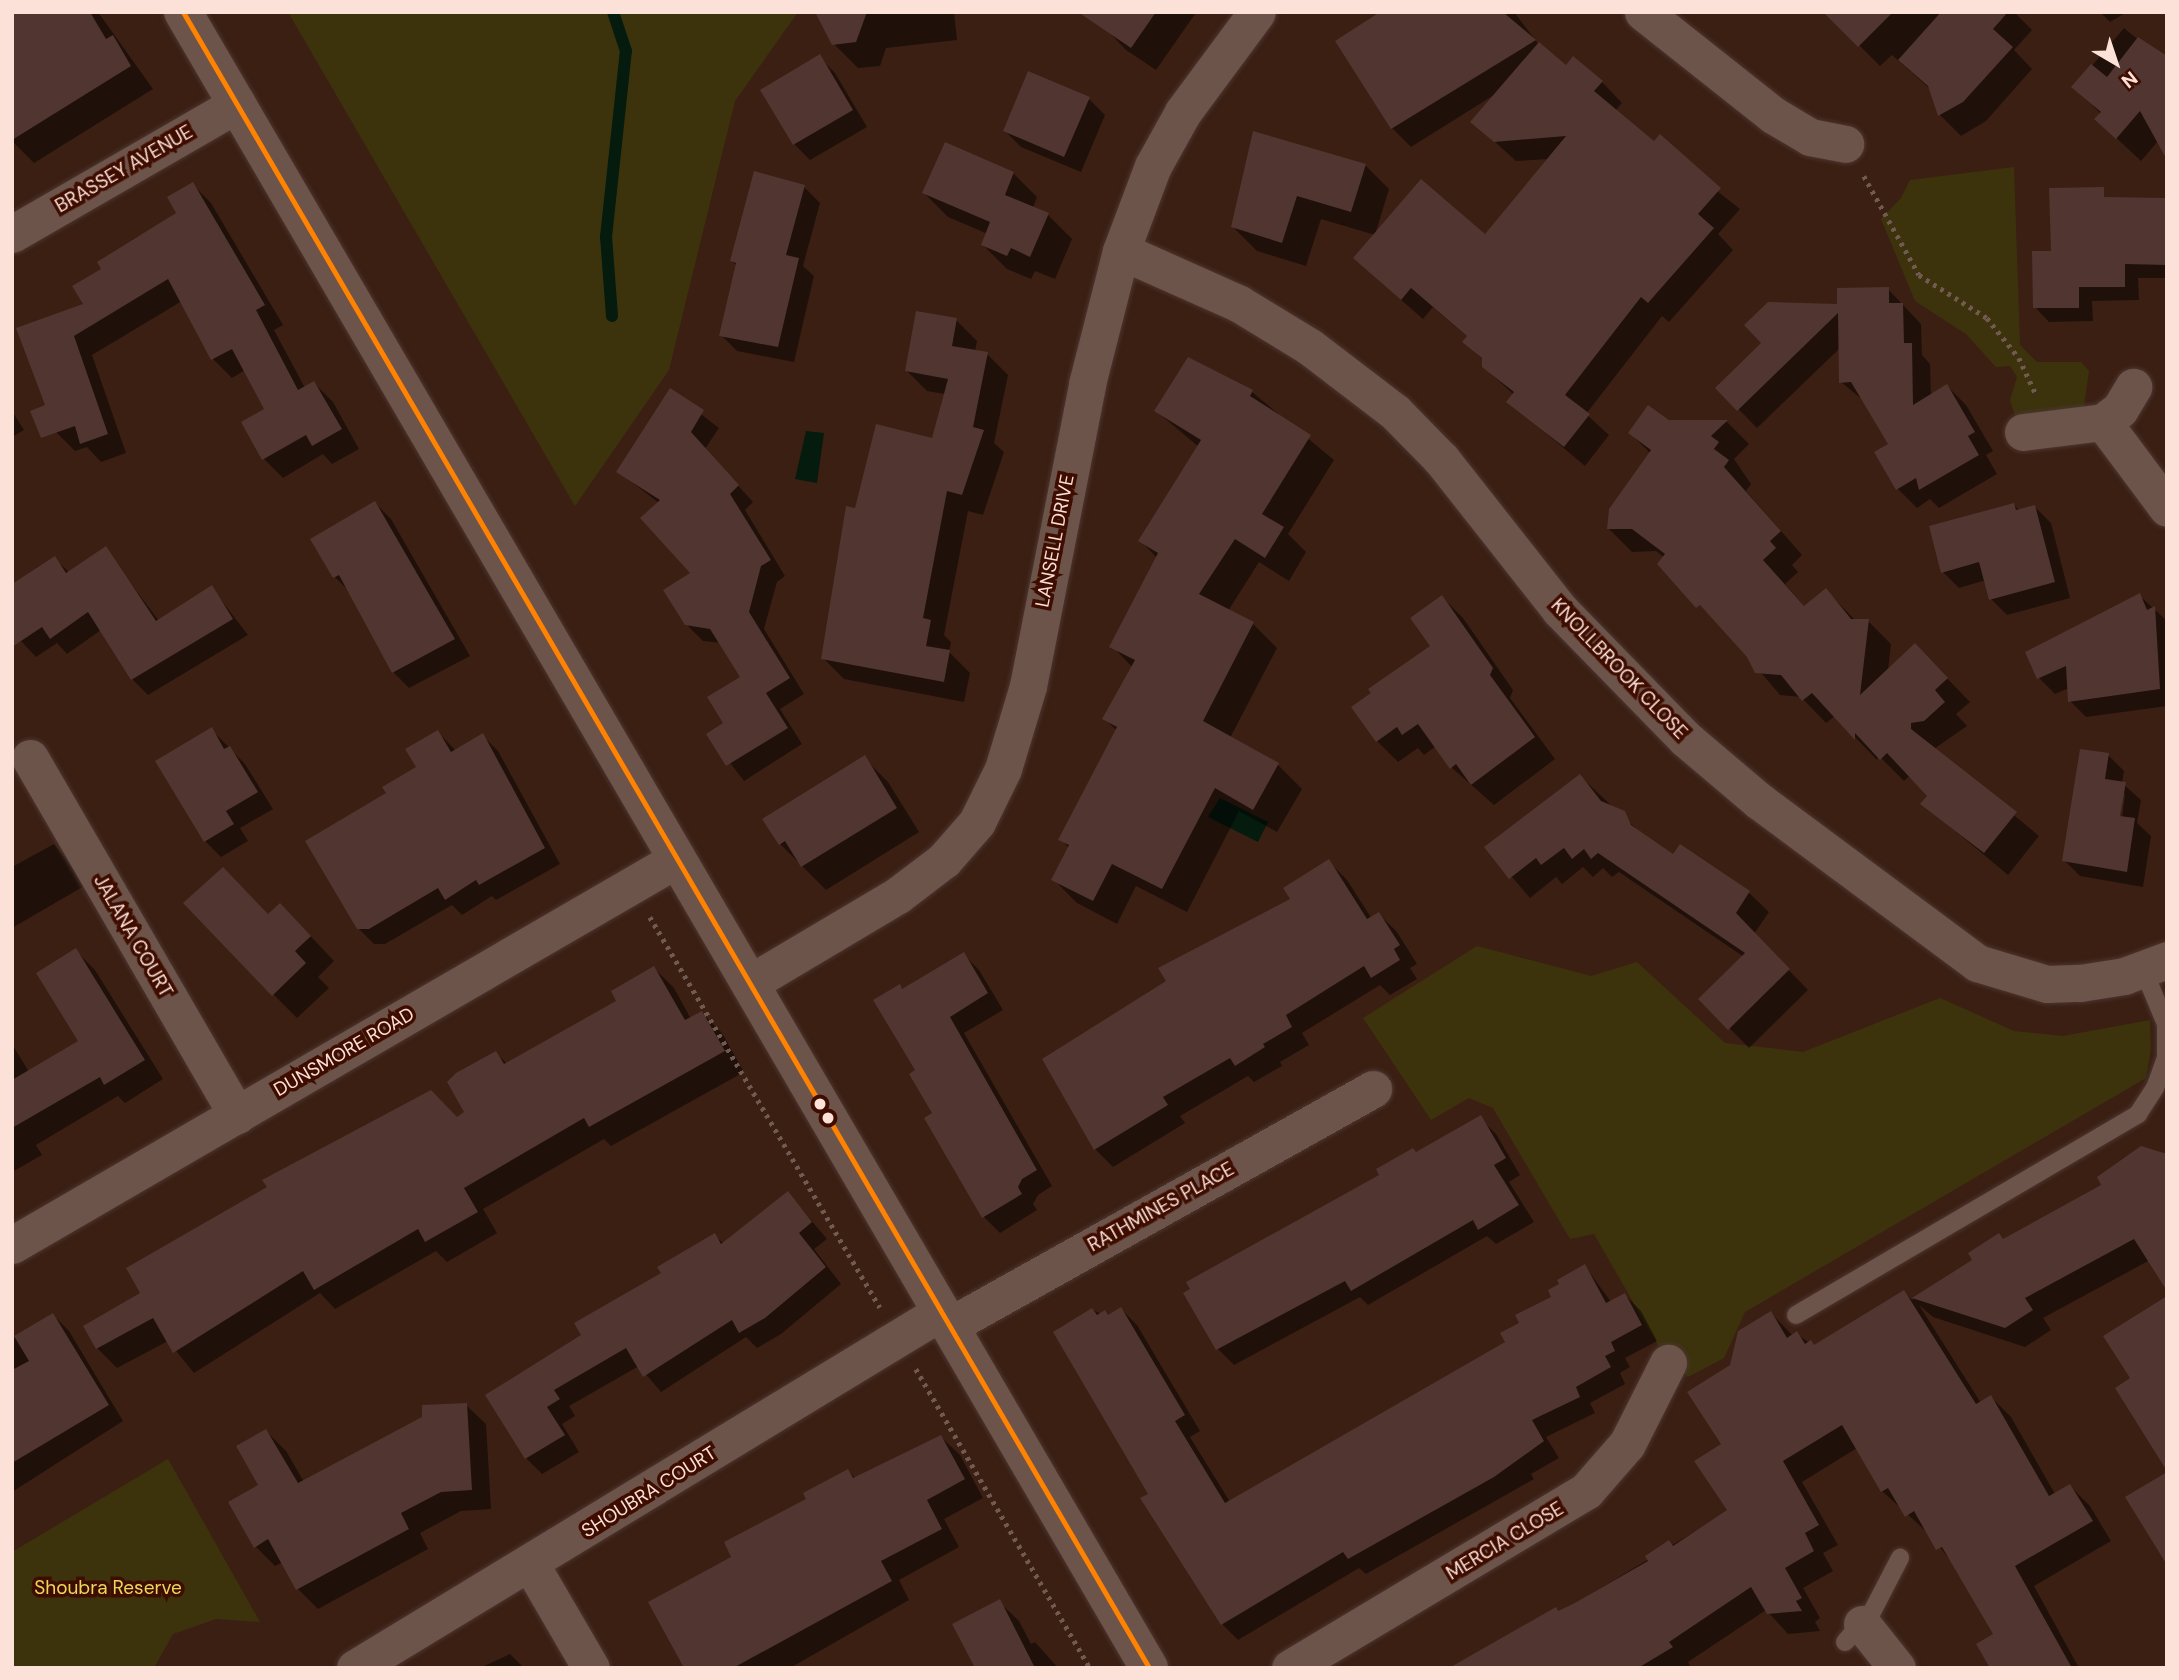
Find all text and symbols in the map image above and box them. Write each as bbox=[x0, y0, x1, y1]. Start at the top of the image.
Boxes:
north arrow bbox=[2081, 28, 2151, 98]
text: N bbox=[2116, 66, 2143, 94]
street label: BRASSEY AVENUE bbox=[51, 120, 197, 218]
street label: LANSELL DRIVE bbox=[1031, 473, 1079, 609]
street label: KNOLLBROOK CLOSE bbox=[1546, 594, 1692, 744]
street label: JALANA COURT bbox=[89, 871, 177, 1001]
street label: DUNSMORE ROAD bbox=[270, 1003, 418, 1101]
unlabelled marker bbox=[813, 1097, 827, 1111]
unlabelled marker bbox=[821, 1111, 835, 1125]
street label: RATHMINES PLACE bbox=[1084, 1157, 1238, 1257]
street label: SHOUBRA COURT bbox=[578, 1441, 720, 1543]
street label: MERCIA CLOSE bbox=[1442, 1497, 1568, 1585]
park label: Shoubra Reserve bbox=[34, 1577, 182, 1599]

